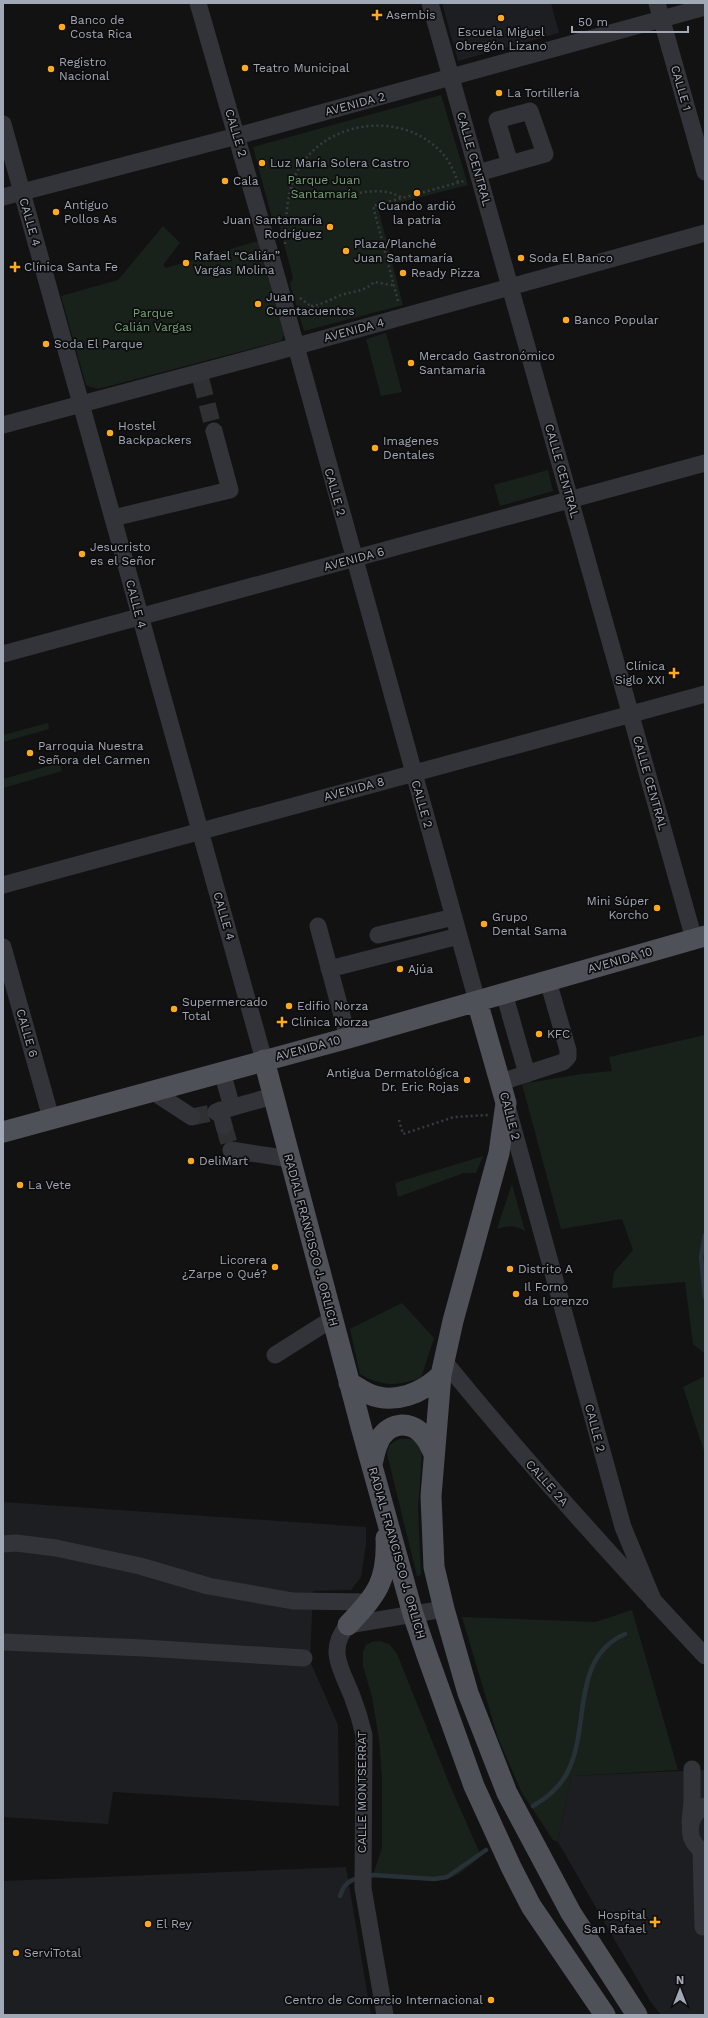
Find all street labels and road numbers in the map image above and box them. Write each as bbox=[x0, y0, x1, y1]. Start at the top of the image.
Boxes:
street label: CALLE 1 bbox=[668, 64, 694, 112]
street label: AVENIDA 2 bbox=[323, 89, 387, 119]
street label: CALLE 2 bbox=[222, 107, 250, 159]
street label: CALLE CENTRAL bbox=[454, 110, 494, 208]
street label: CALLE 4 bbox=[16, 196, 44, 248]
street label: AVENIDA 4 bbox=[322, 315, 386, 345]
street label: CALLE CENTRAL bbox=[542, 422, 582, 520]
street label: CALLE 2 bbox=[321, 466, 349, 518]
street label: AVENIDA 6 bbox=[322, 544, 386, 574]
street label: CALLE 4 bbox=[123, 578, 149, 630]
street label: CALLE CENTRAL bbox=[630, 734, 670, 832]
street label: AVENIDA 8 bbox=[322, 774, 386, 804]
street label: CALLE 2 bbox=[408, 778, 436, 830]
street label: CALLE 4 bbox=[210, 890, 238, 942]
street label: AVENIDA 10 bbox=[586, 944, 654, 976]
street label: CALLE 6 bbox=[13, 1007, 41, 1059]
street label: AVENIDA 10 bbox=[274, 1033, 342, 1063]
street label: CALLE 2 bbox=[497, 1090, 523, 1142]
street label: RADIAL FRANCISCO J. ORLICH bbox=[281, 1152, 341, 1328]
street label: CALLE 2 bbox=[582, 1402, 608, 1454]
street label: CALLE 2A bbox=[523, 1457, 571, 1509]
street label: RADIAL FRANCISCO J. ORLICH bbox=[366, 1466, 428, 1640]
street label: CALLE MONTSERRAT bbox=[355, 1731, 369, 1853]

